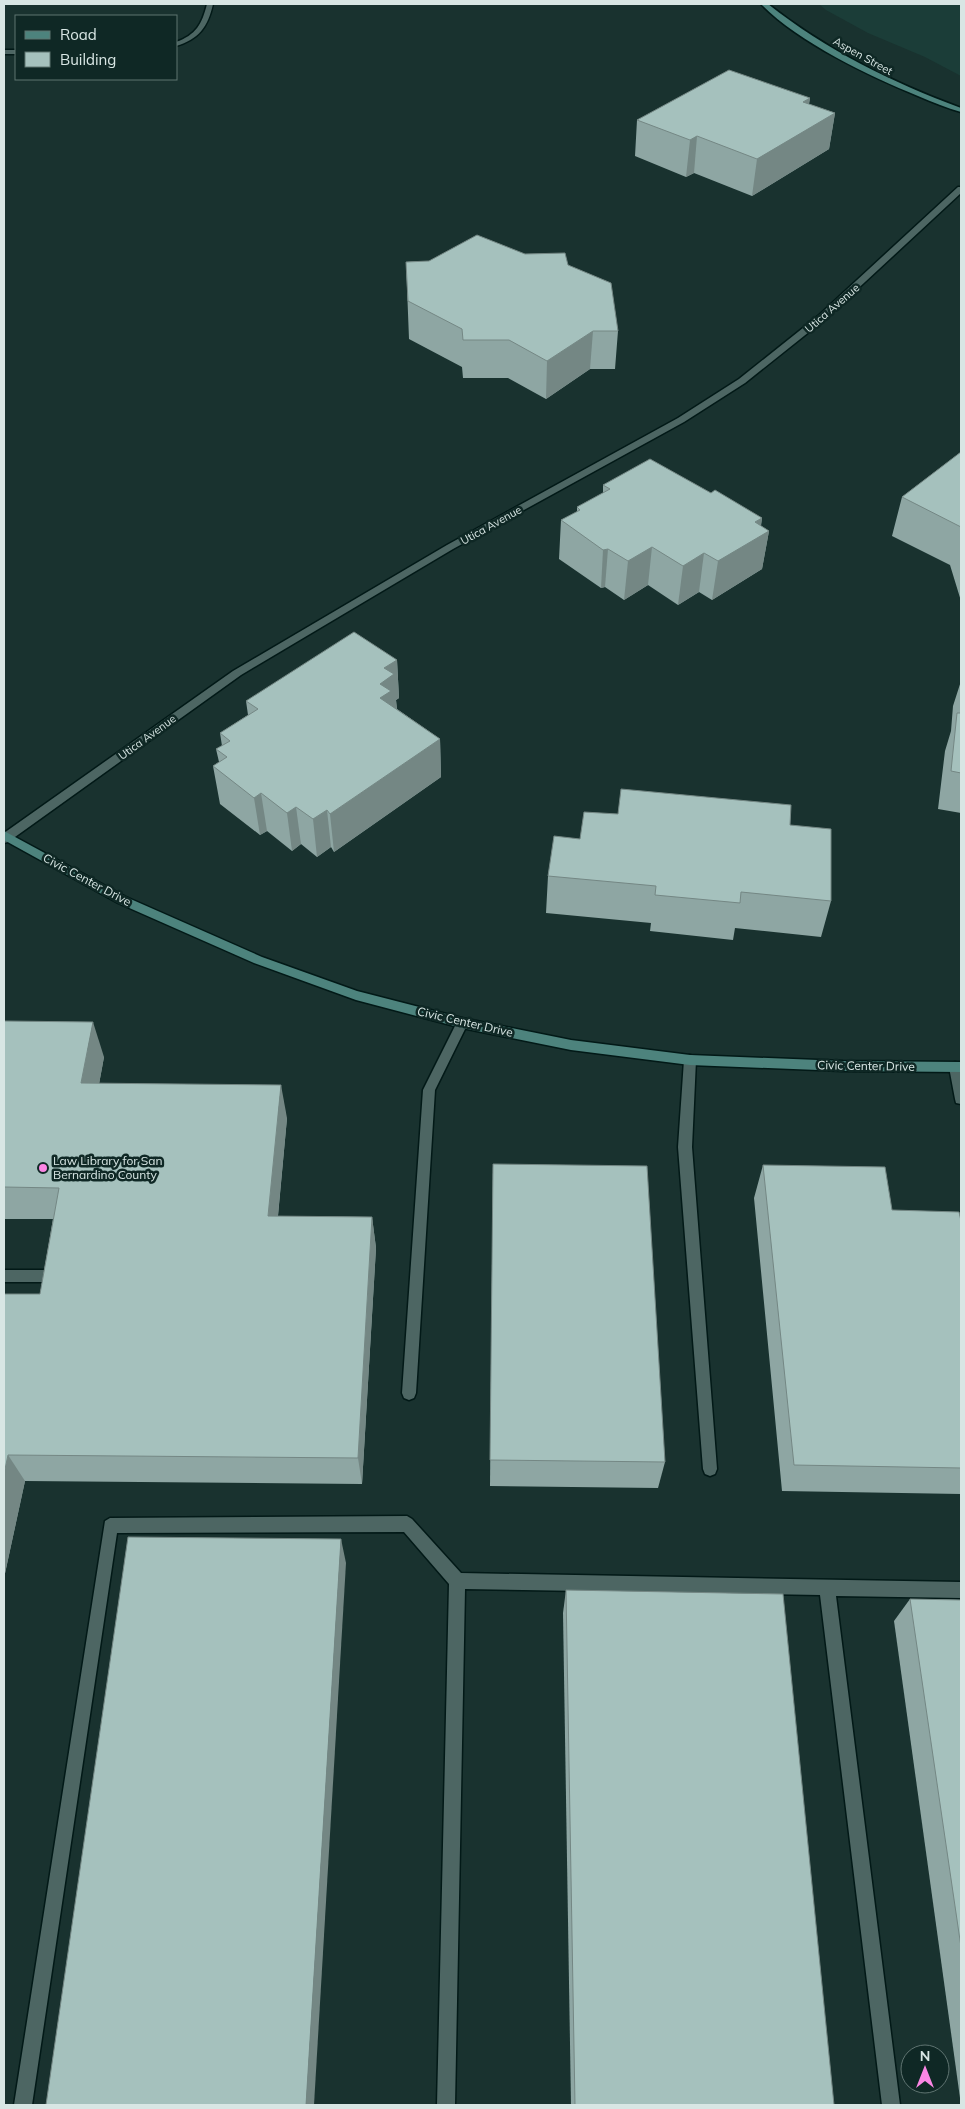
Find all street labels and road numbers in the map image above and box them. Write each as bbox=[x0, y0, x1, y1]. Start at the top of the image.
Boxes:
street label: Aspen Street bbox=[831, 34, 895, 78]
street label: Utica Avenue bbox=[802, 281, 862, 335]
street label: Utica Avenue bbox=[458, 502, 524, 548]
street label: Utica Avenue bbox=[116, 711, 179, 763]
street label: Civic Center Drive bbox=[41, 850, 134, 909]
street label: Civic Center Drive bbox=[416, 1003, 514, 1040]
street label: Civic Center Drive bbox=[817, 1057, 915, 1074]

